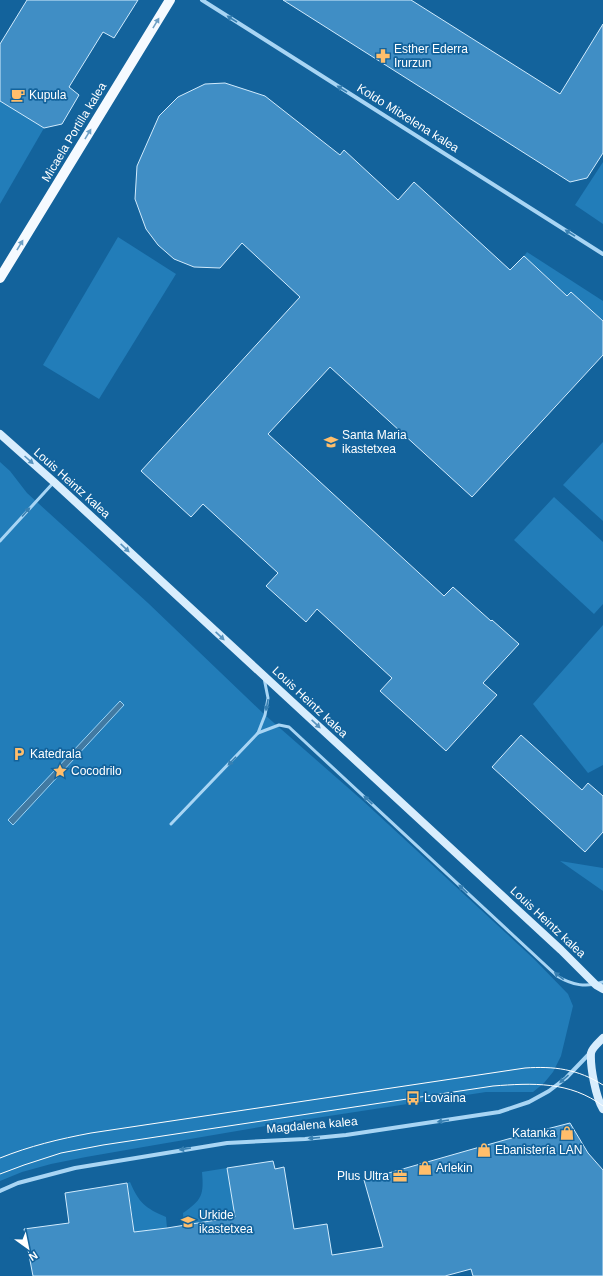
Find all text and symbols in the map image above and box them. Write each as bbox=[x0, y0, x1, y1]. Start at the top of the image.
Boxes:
one-way arrow bbox=[227, 15, 237, 23]
one-way arrow bbox=[152, 18, 160, 28]
place label: Esther Ederra Irurzun bbox=[394, 42, 468, 70]
pharmacy icon: Esther Ederra Irurzun bbox=[375, 48, 391, 64]
street label: Micaela Portilla kalea bbox=[39, 80, 109, 184]
street label: Koldo Mitxelena kalea bbox=[355, 81, 462, 155]
one-way arrow bbox=[336, 85, 348, 92]
cafe icon: Kupula bbox=[10, 87, 26, 103]
place label: Kupula bbox=[29, 88, 67, 102]
one-way arrow bbox=[85, 128, 92, 140]
one-way arrow bbox=[564, 229, 576, 236]
one-way arrow bbox=[17, 239, 24, 251]
place label: Santa Maria ikastetxea bbox=[342, 428, 407, 456]
school or university icon: Santa Maria ikastetxea bbox=[323, 434, 339, 450]
street label: Louis Heintz kalea bbox=[31, 445, 113, 521]
one-way arrow bbox=[24, 455, 34, 464]
one-way arrow bbox=[22, 507, 31, 518]
one-way arrow bbox=[120, 543, 130, 552]
one-way arrow bbox=[215, 631, 225, 641]
street label: Louis Heintz kalea bbox=[269, 663, 351, 741]
one-way arrow bbox=[264, 699, 270, 711]
one-way arrow bbox=[311, 720, 321, 729]
parking icon: Katedrala bbox=[11, 746, 27, 762]
place label: Katedrala bbox=[30, 747, 82, 761]
one-way arrow bbox=[227, 756, 236, 766]
place icon: Cocodrilo bbox=[52, 763, 68, 779]
place label: Cocodrilo bbox=[71, 764, 122, 778]
one-way arrow bbox=[363, 796, 373, 805]
street label: Louis Heintz kalea bbox=[507, 883, 589, 961]
one-way arrow bbox=[458, 884, 468, 893]
one-way arrow bbox=[554, 972, 565, 980]
one-way arrow bbox=[559, 1075, 569, 1084]
bus stop icon: Lovaina bbox=[405, 1090, 421, 1106]
place label: Lovaina bbox=[424, 1091, 466, 1105]
street label: Magdalena kalea bbox=[266, 1114, 358, 1136]
one-way arrow bbox=[437, 1118, 449, 1124]
shop icon: Katanka bbox=[559, 1125, 575, 1141]
place label: Katanka bbox=[512, 1126, 556, 1140]
one-way arrow bbox=[308, 1135, 320, 1142]
shop icon: Ebanistería LAN bbox=[476, 1142, 492, 1158]
place label: Ebanistería LAN bbox=[495, 1143, 582, 1157]
one-way arrow bbox=[179, 1146, 191, 1152]
shop icon: Arlekin bbox=[417, 1160, 433, 1176]
place label: Arlekin bbox=[436, 1161, 473, 1175]
office icon: Plus Ultra bbox=[392, 1168, 408, 1184]
place label: Plus Ultra bbox=[337, 1169, 389, 1183]
place label: Urkide ikastetxea bbox=[199, 1208, 253, 1236]
school or university icon: Urkide ikastetxea bbox=[180, 1214, 196, 1230]
north arrow bbox=[8, 1228, 48, 1268]
text: N bbox=[27, 1249, 40, 1264]

